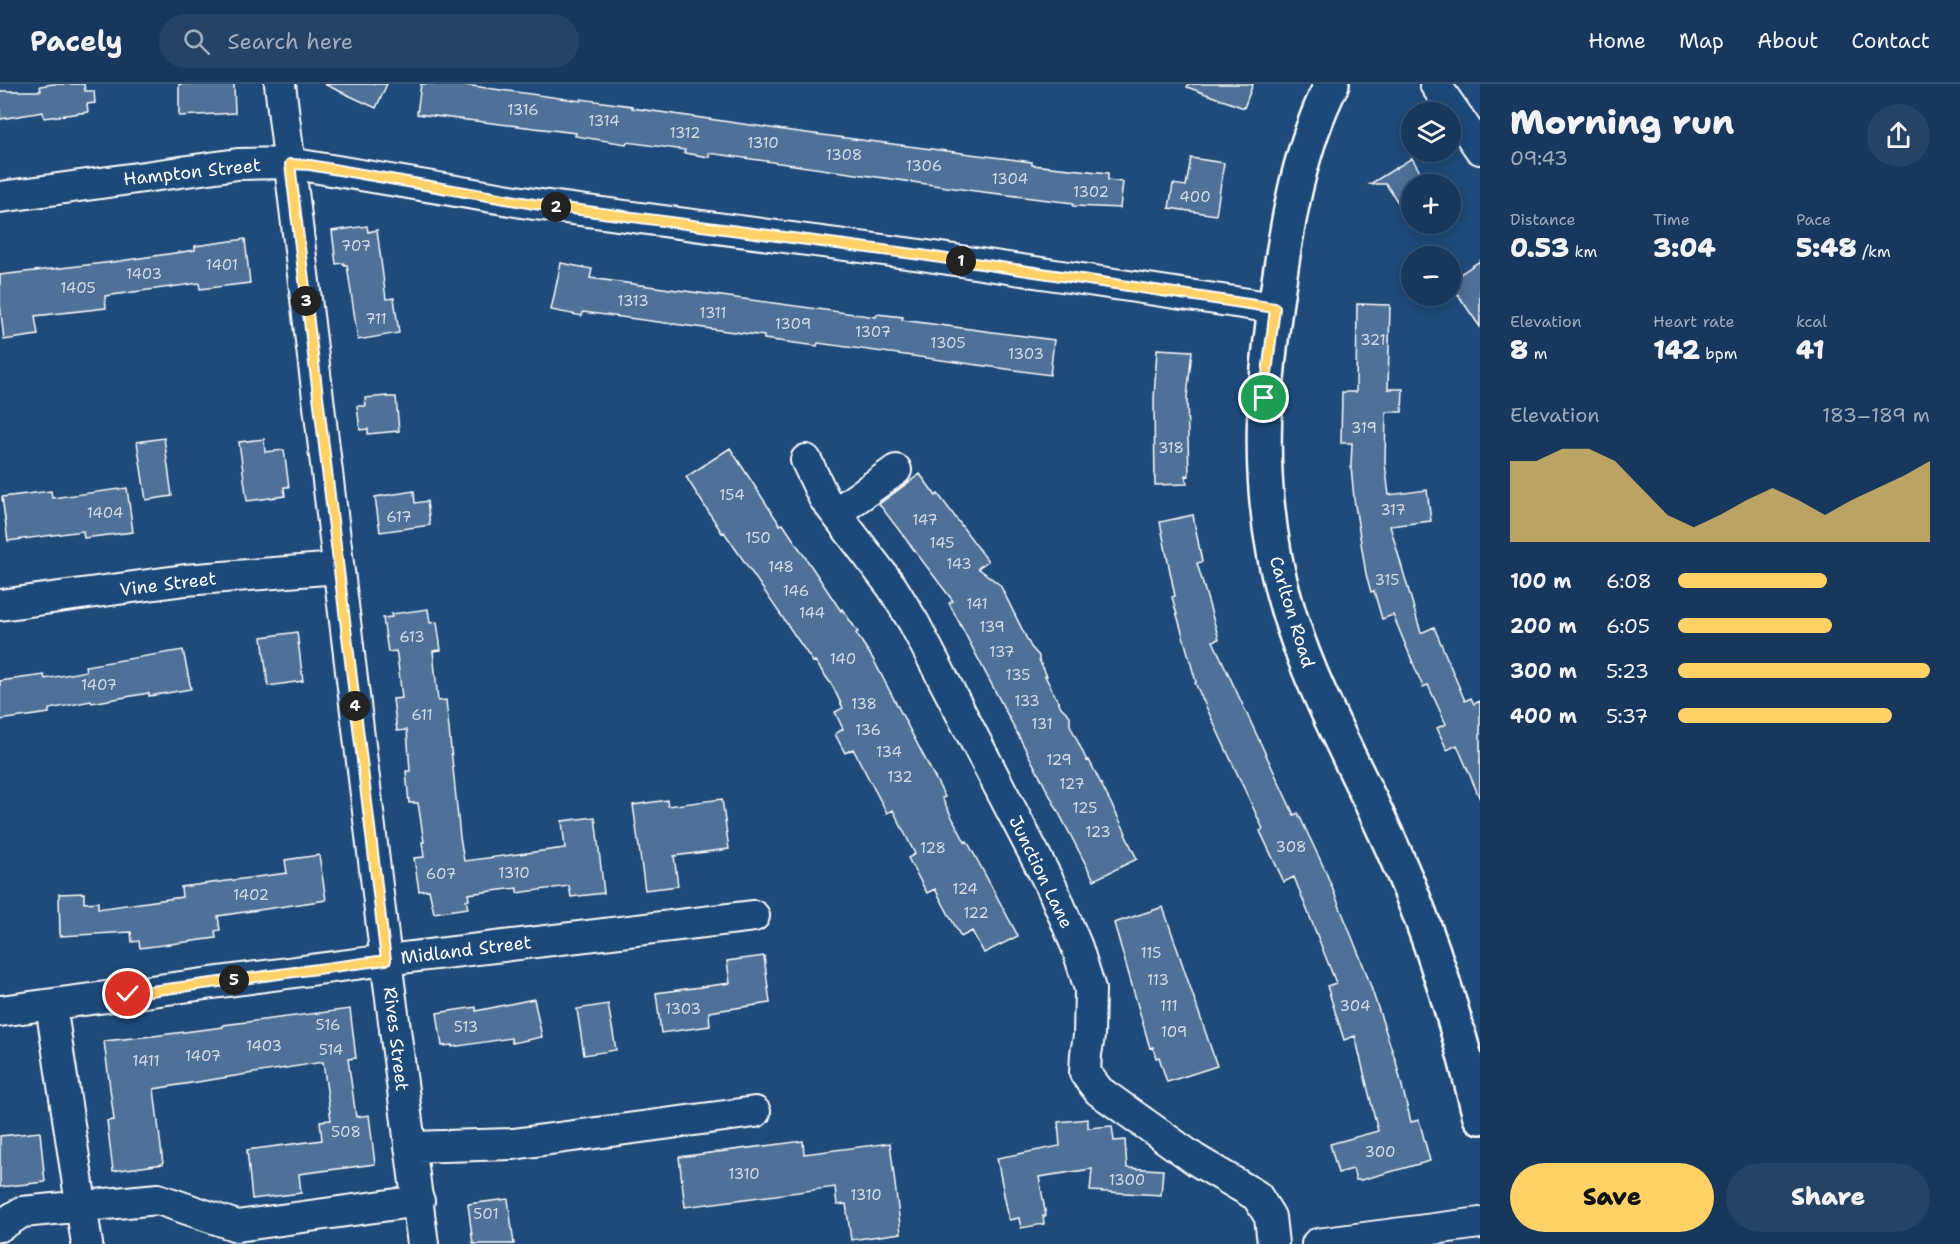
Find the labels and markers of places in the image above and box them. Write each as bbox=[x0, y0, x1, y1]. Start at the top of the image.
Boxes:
pin: 2 bbox=[541, 192, 571, 222]
pin: 1 bbox=[946, 246, 976, 276]
pin: 3 bbox=[291, 286, 321, 316]
pin bbox=[1238, 372, 1289, 423]
pin: 4 bbox=[340, 691, 370, 721]
pin: 5 bbox=[219, 965, 249, 995]
pin bbox=[102, 968, 153, 1019]

